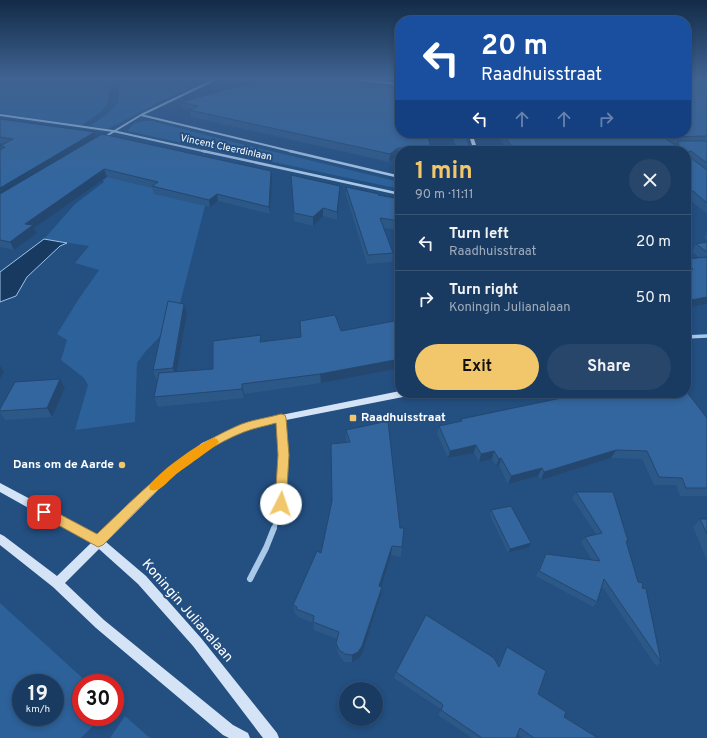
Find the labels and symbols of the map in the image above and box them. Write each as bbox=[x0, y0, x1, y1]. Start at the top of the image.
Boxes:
street label: Vincent Cleerdinlaan bbox=[179, 132, 273, 164]
place label: Raadhuisstraat bbox=[361, 410, 446, 426]
marker: Raadhuisstraat bbox=[348, 413, 358, 423]
place label: Dans om de Aarde bbox=[13, 457, 114, 473]
marker: Dans om de Aarde bbox=[117, 460, 127, 470]
position arrow bbox=[260, 483, 302, 525]
pin bbox=[27, 495, 61, 529]
street label: Koningin Julianalaan bbox=[138, 556, 236, 666]
speed limit sign: 30 bbox=[72, 674, 124, 726]

